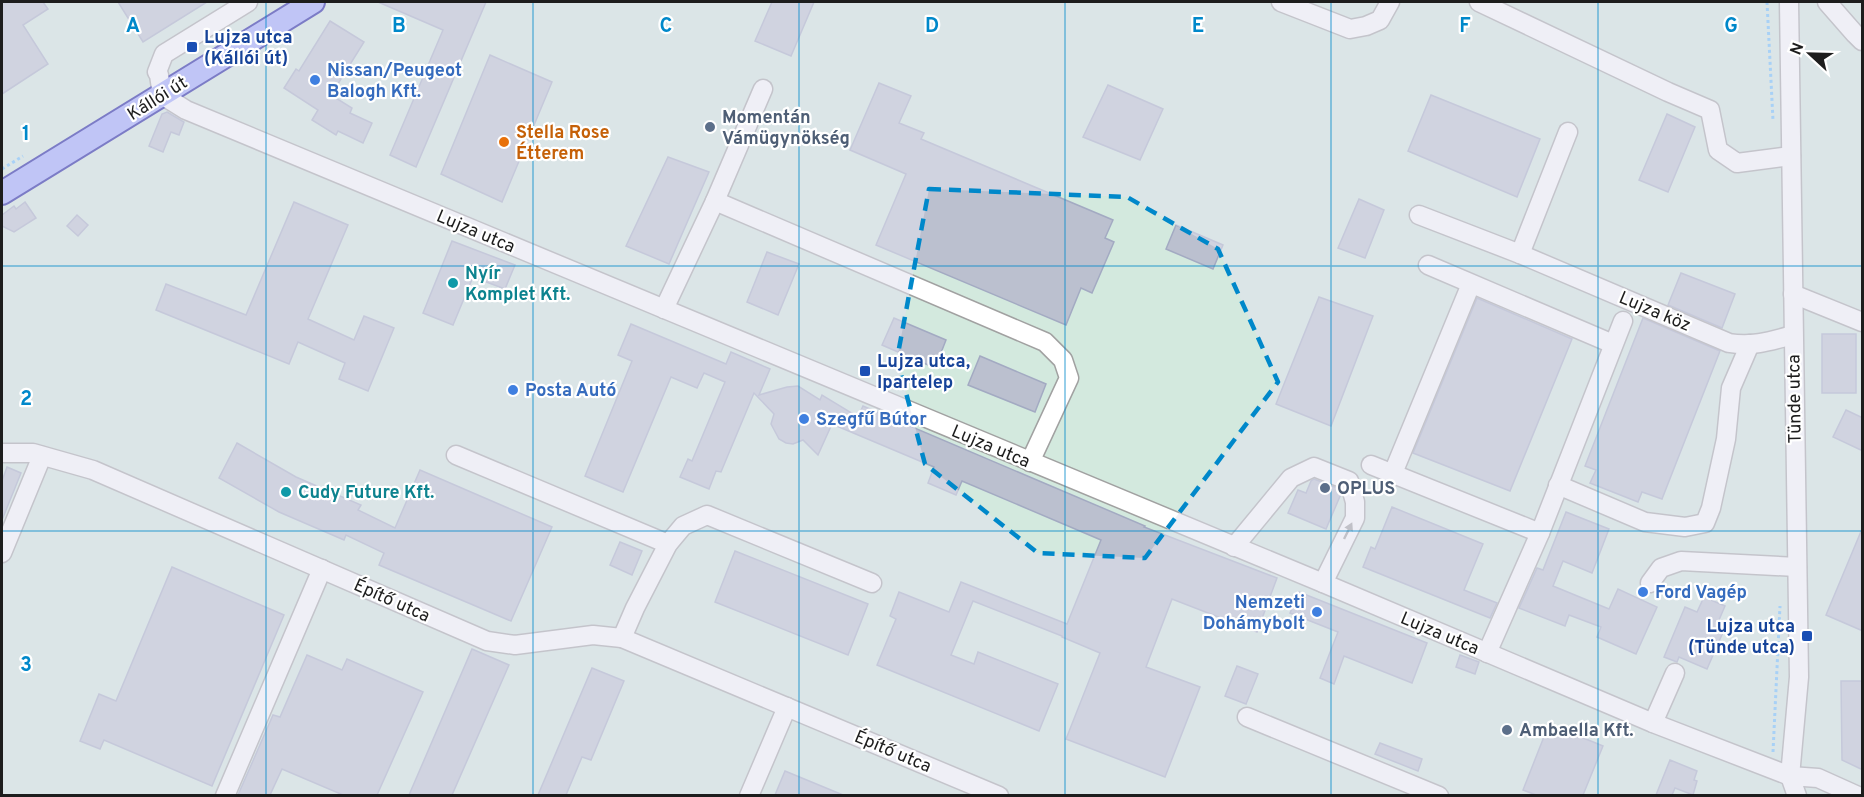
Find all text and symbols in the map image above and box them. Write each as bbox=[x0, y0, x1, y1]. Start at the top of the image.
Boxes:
text: A bbox=[126, 14, 140, 40]
text: B bbox=[392, 14, 406, 40]
text: C bbox=[660, 14, 672, 40]
text: D bbox=[925, 14, 939, 40]
text: E bbox=[1192, 14, 1204, 40]
text: F bbox=[1459, 14, 1471, 40]
text: G bbox=[1724, 14, 1738, 40]
north arrow bbox=[1780, 24, 1840, 84]
place label: Lujza utca (Kállói út) bbox=[204, 27, 293, 71]
marker: Lujza utca (Kállói út) bbox=[185, 40, 199, 54]
text: N bbox=[1787, 40, 1809, 58]
place label: Nissan/Peugeot Balogh Kft. bbox=[327, 60, 462, 104]
street label: Kállói út bbox=[123, 72, 192, 127]
marker: Nissan/Peugeot Balogh Kft. bbox=[308, 73, 322, 87]
place label: Momentán Vámügynökség bbox=[722, 107, 850, 151]
marker: Momentán Vámügynökség bbox=[703, 120, 717, 134]
text: 1 bbox=[22, 122, 30, 148]
place label: Stella Rose Étterem bbox=[516, 122, 609, 166]
marker: Stella Rose Étterem bbox=[497, 135, 511, 149]
street label: Lujza utca bbox=[433, 206, 518, 259]
place label: Nyír Komplet Kft. bbox=[465, 263, 570, 307]
marker: Nyír Komplet Kft. bbox=[446, 276, 460, 290]
street label: Lujza köz bbox=[1615, 287, 1694, 338]
place label: Lujza utca, Ipartelep bbox=[877, 351, 970, 395]
street label: Tünde utca bbox=[1783, 354, 1808, 444]
marker: Lujza utca, Ipartelep bbox=[858, 364, 872, 378]
place label: Posta Autó bbox=[525, 380, 616, 403]
marker: Posta Autó bbox=[506, 383, 520, 397]
text: 2 bbox=[20, 387, 32, 413]
place label: Szegfű Bútor bbox=[816, 409, 927, 432]
marker: Szegfű Bútor bbox=[797, 412, 811, 426]
street label: Lujza utca bbox=[948, 421, 1033, 474]
place label: OPLUS bbox=[1337, 478, 1395, 501]
marker: OPLUS bbox=[1318, 481, 1332, 495]
place label: Cudy Future Kft. bbox=[298, 482, 434, 505]
marker: Cudy Future Kft. bbox=[279, 485, 293, 499]
one-way arrow bbox=[1344, 522, 1353, 539]
street label: Építő utca bbox=[350, 572, 434, 628]
place label: Ford Vagép bbox=[1655, 582, 1747, 605]
marker: Ford Vagép bbox=[1636, 585, 1650, 599]
place label: Nemzeti Dohámybolt bbox=[1203, 592, 1305, 636]
marker: Nemzeti Dohámybolt bbox=[1310, 605, 1324, 619]
street label: Lujza utca bbox=[1397, 608, 1482, 661]
place label: Lujza utca (Tünde utca) bbox=[1688, 616, 1795, 660]
marker: Lujza utca (Tünde utca) bbox=[1800, 629, 1814, 643]
text: 3 bbox=[20, 653, 32, 679]
place label: Ambaella Kft. bbox=[1519, 720, 1634, 743]
marker: Ambaella Kft. bbox=[1500, 723, 1514, 737]
street label: Építő utca bbox=[850, 724, 935, 779]

